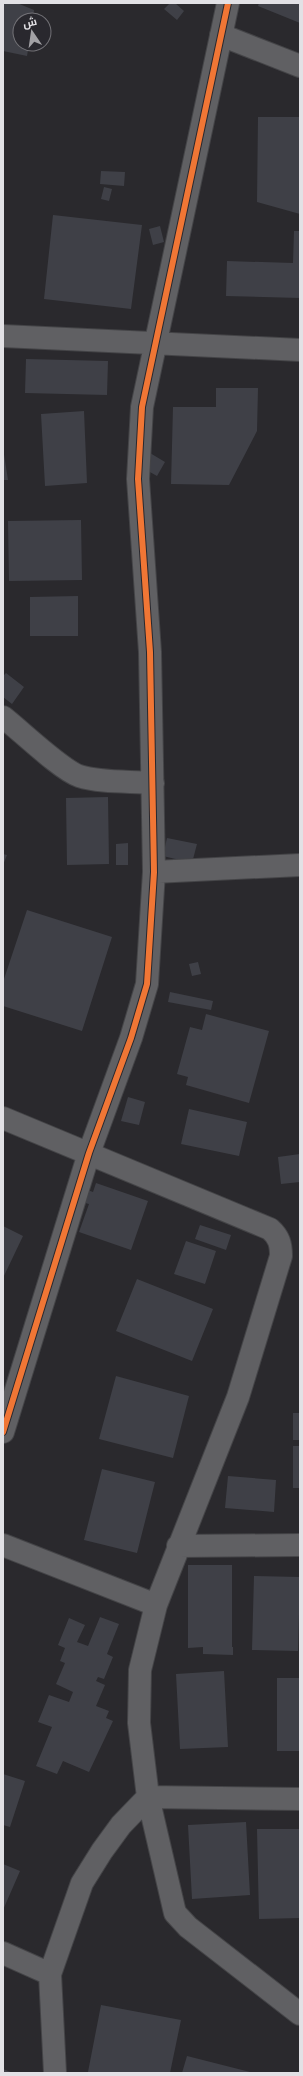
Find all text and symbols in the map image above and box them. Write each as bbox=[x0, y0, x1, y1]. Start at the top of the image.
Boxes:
north arrow bbox=[12, 12, 52, 52]
text: ش bbox=[21, 14, 38, 31]

